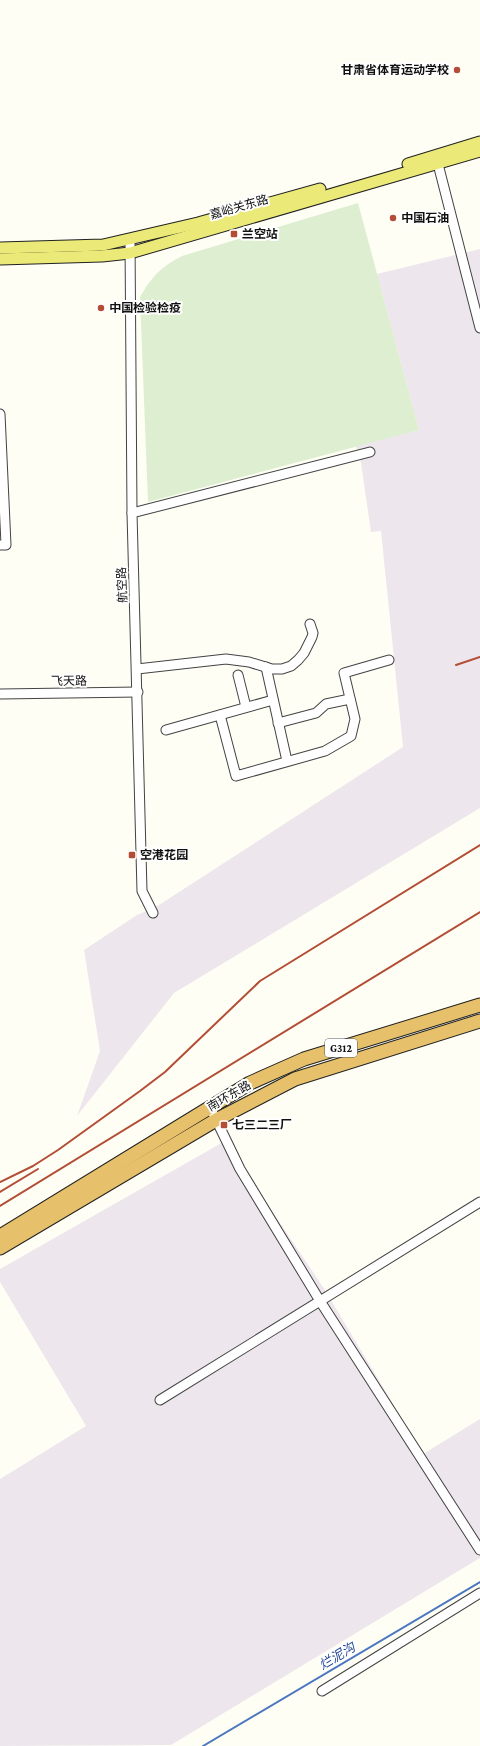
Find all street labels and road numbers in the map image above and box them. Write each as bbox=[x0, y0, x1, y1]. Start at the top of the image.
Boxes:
street label: 嘉峪关东路 bbox=[208, 192, 270, 222]
street label: 航空路 bbox=[114, 567, 130, 603]
street label: 飞天路 bbox=[51, 674, 87, 688]
road number: G312 bbox=[325, 1039, 357, 1057]
street label: 南环东路 bbox=[205, 1078, 253, 1114]

